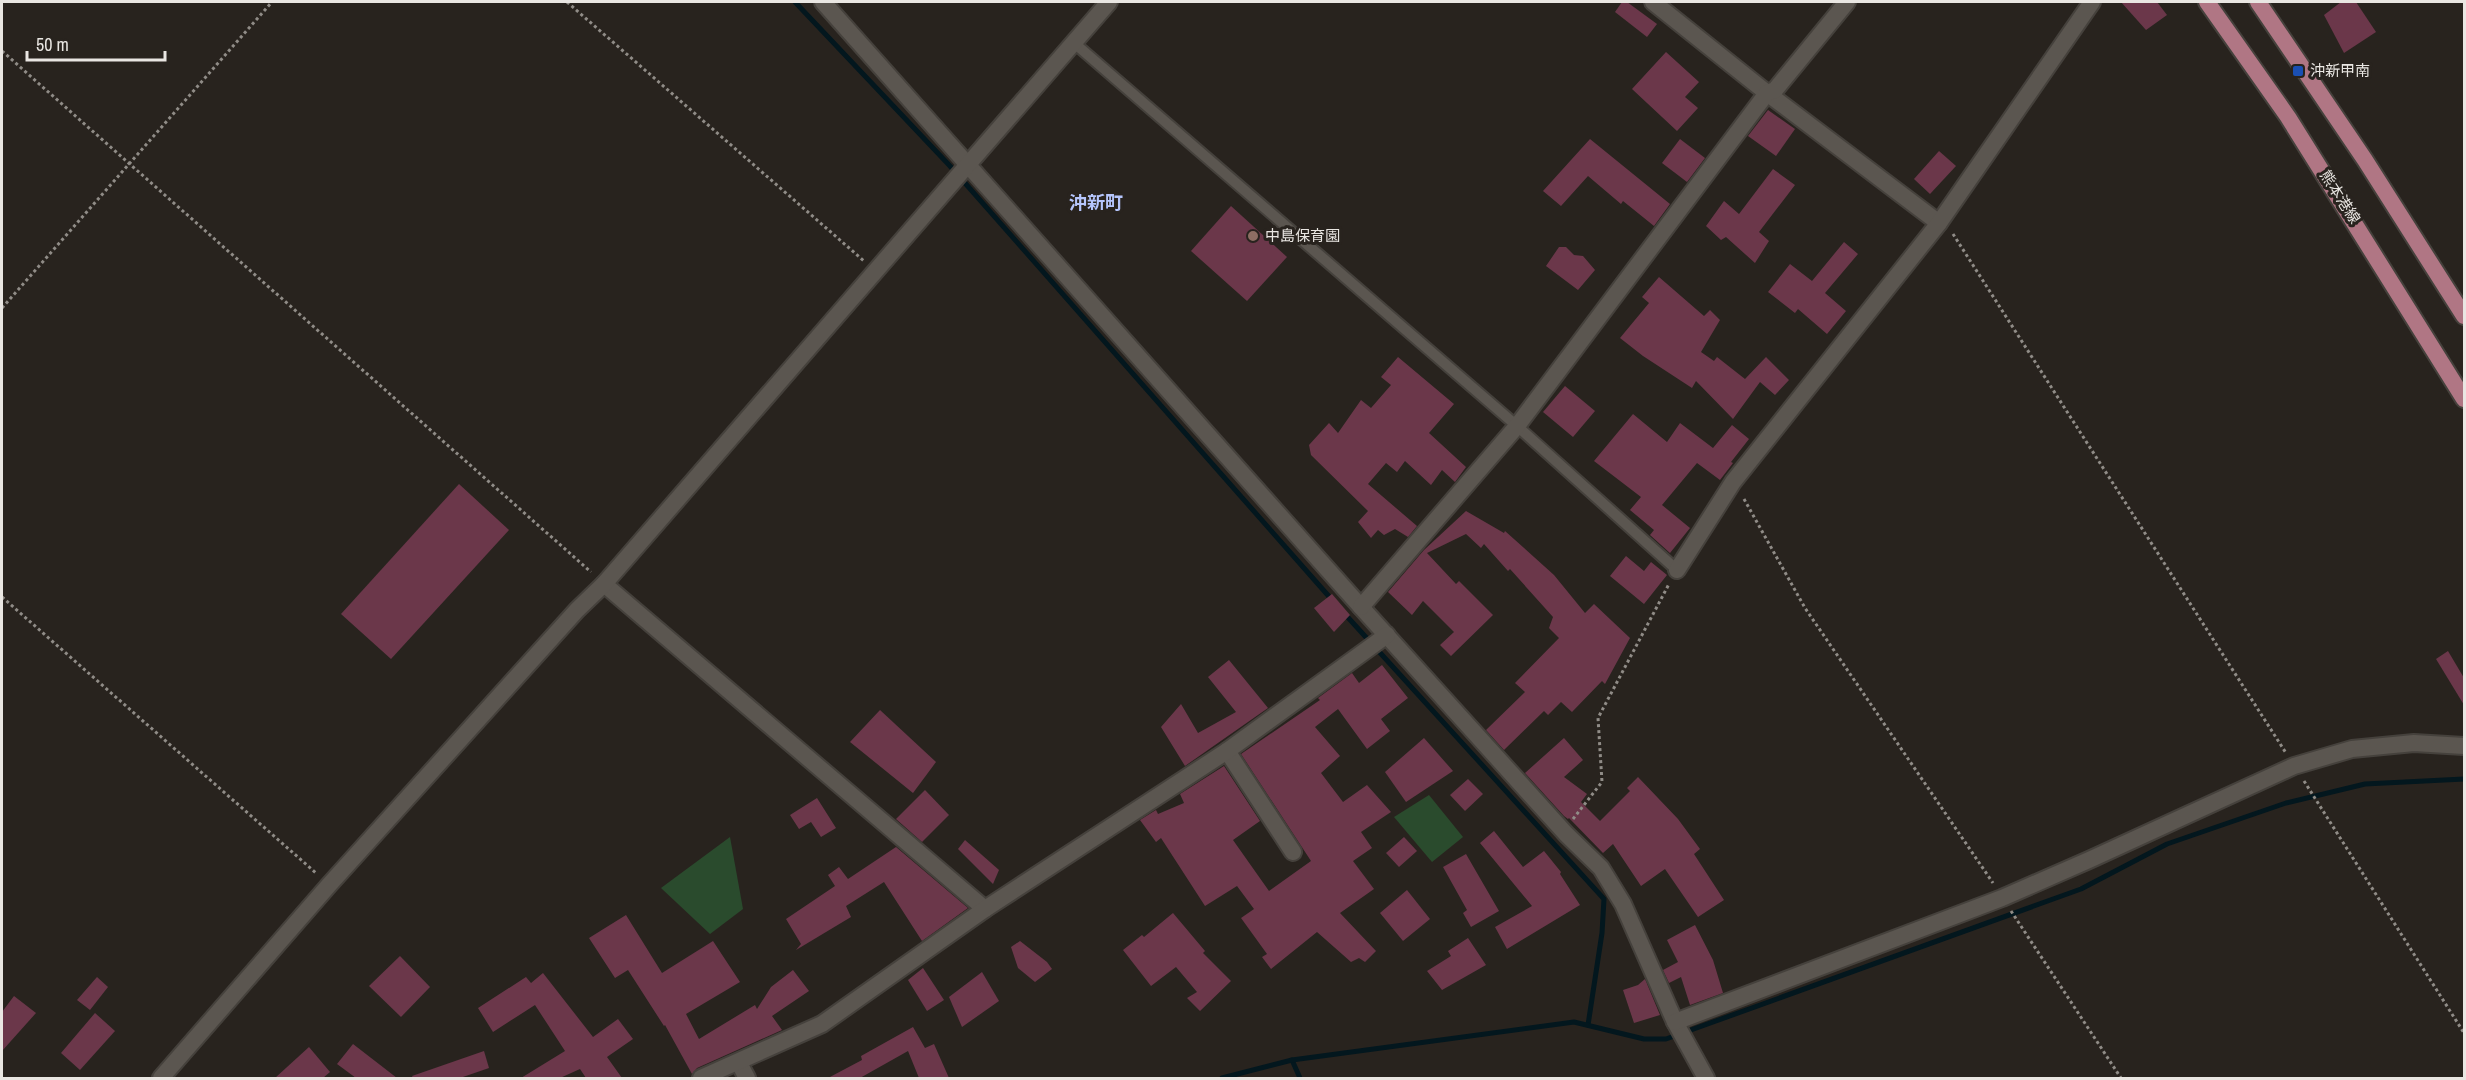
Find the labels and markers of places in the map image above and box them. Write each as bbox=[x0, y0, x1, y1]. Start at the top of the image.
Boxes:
place label: 沖新甲南 bbox=[2310, 60, 2370, 81]
marker: 沖新甲南 bbox=[2291, 64, 2305, 78]
place label: 中島保育園 bbox=[1265, 225, 1340, 246]
marker: 中島保育園 bbox=[1246, 229, 1260, 243]

